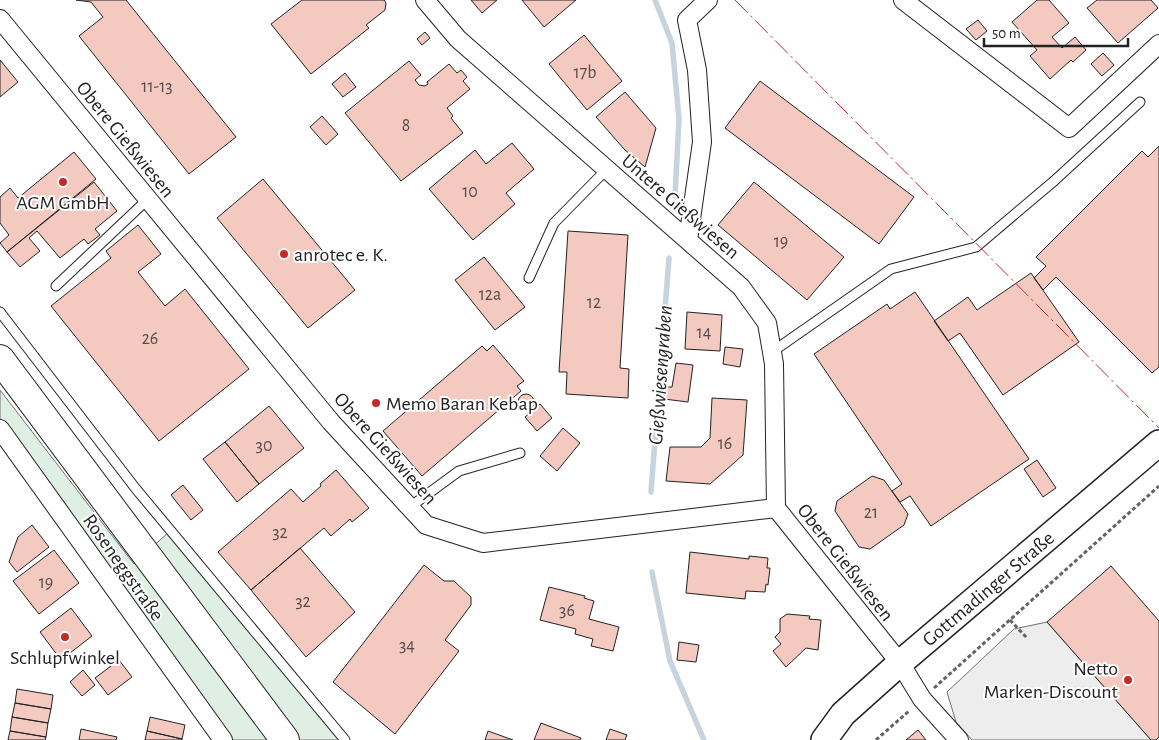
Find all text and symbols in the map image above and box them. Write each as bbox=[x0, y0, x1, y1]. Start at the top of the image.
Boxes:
scale bar bbox=[984, 15, 1128, 47]
text: 50 m bbox=[992, 26, 1021, 41]
house number: 17b bbox=[574, 64, 596, 82]
street label: Obere Gießwiesen bbox=[72, 78, 178, 201]
house number: 11-13 bbox=[141, 78, 173, 96]
house number: 8 bbox=[402, 117, 410, 135]
street label: Untere Gießwiesen bbox=[618, 150, 743, 263]
marker: AGM GmbH bbox=[57, 176, 69, 188]
house number: 10 bbox=[462, 183, 478, 201]
place label: AGM GmbH bbox=[16, 193, 110, 213]
house number: 19 bbox=[774, 233, 788, 251]
place label: anrotec e. K. bbox=[294, 245, 388, 265]
marker: anrotec e. K. bbox=[278, 248, 290, 260]
house number: 12a bbox=[479, 286, 501, 304]
house number: 12 bbox=[587, 294, 601, 312]
water label: Gießwiesengraben bbox=[645, 305, 676, 445]
house number: 14 bbox=[697, 324, 712, 342]
house number: 26 bbox=[142, 330, 158, 348]
street label: Obere Gießwiesen bbox=[330, 389, 441, 508]
place label: Memo Baran Kebap bbox=[386, 394, 538, 414]
marker: Memo Baran Kebap bbox=[370, 397, 382, 409]
house number: 16 bbox=[718, 435, 732, 453]
house number: 30 bbox=[256, 437, 272, 455]
street label: Obere Gießwiesen bbox=[793, 500, 897, 625]
house number: 21 bbox=[864, 504, 878, 522]
street label: Roseneggstraße bbox=[79, 511, 167, 625]
house number: 32 bbox=[272, 524, 288, 542]
street label: Gottmadinger Straße bbox=[919, 528, 1058, 650]
house number: 19 bbox=[39, 574, 53, 592]
house number: 32 bbox=[295, 593, 311, 611]
house number: 36 bbox=[559, 602, 575, 620]
marker: Schlupfwinkel bbox=[59, 631, 71, 643]
house number: 34 bbox=[399, 637, 415, 655]
place label: Schlupfwinkel bbox=[10, 648, 120, 668]
place label: Netto Marken-Discount bbox=[984, 659, 1119, 702]
marker: Netto Marken-Discount bbox=[1122, 674, 1134, 686]

